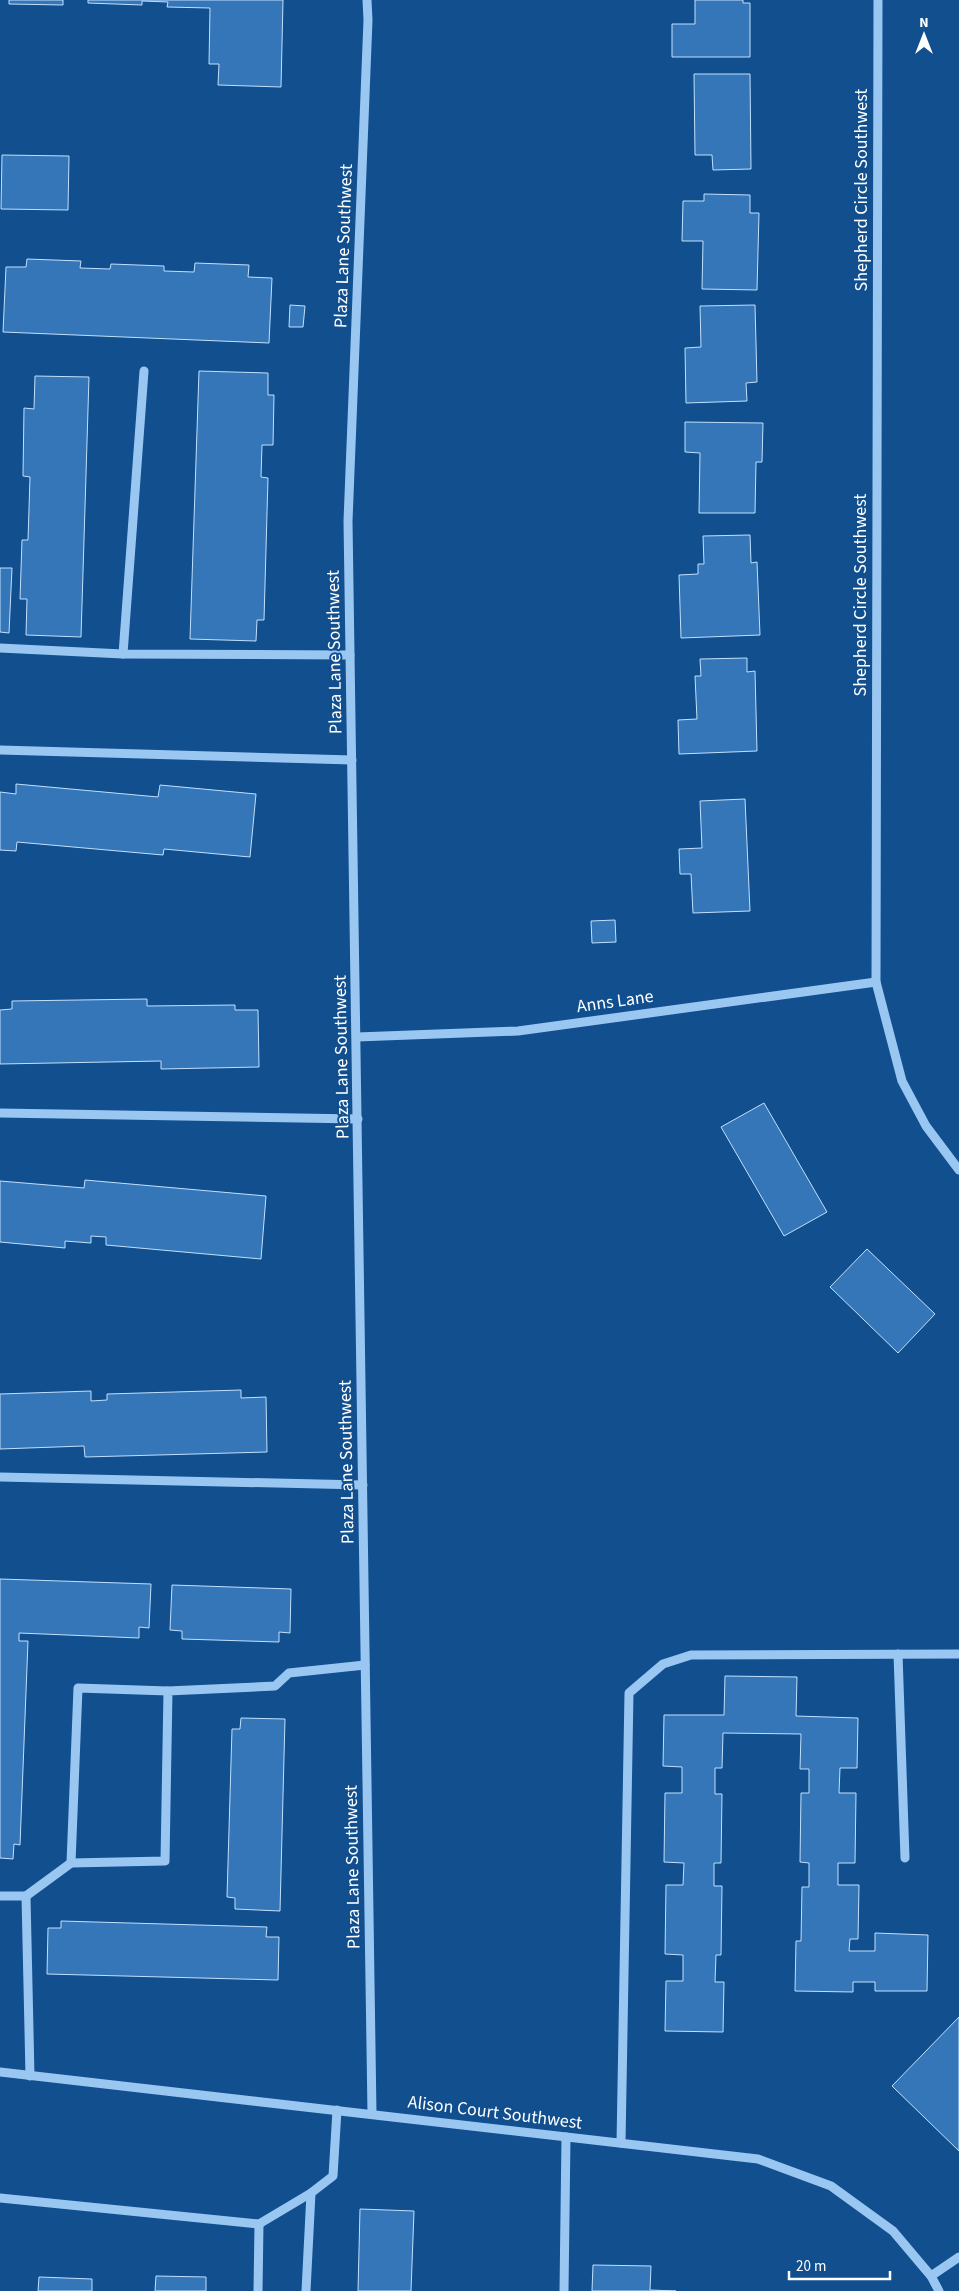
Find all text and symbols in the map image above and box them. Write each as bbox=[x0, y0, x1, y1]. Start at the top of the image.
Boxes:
north arrow bbox=[899, 10, 949, 60]
text: N bbox=[919, 13, 929, 33]
street label: Shepherd Circle Southwest bbox=[849, 89, 874, 291]
street label: Plaza Lane Southwest bbox=[328, 164, 359, 328]
street label: Shepherd Circle Southwest bbox=[848, 494, 873, 696]
street label: Plaza Lane Southwest bbox=[321, 570, 348, 734]
street label: Plaza Lane Southwest bbox=[328, 975, 355, 1139]
street label: Anns Lane bbox=[575, 984, 655, 1019]
street label: Plaza Lane Southwest bbox=[333, 1380, 360, 1544]
street label: Plaza Lane Southwest bbox=[339, 1785, 366, 1949]
street label: Alison Court Southwest bbox=[406, 2089, 584, 2136]
scale bar bbox=[789, 2248, 890, 2280]
text: 20 m bbox=[796, 2256, 826, 2277]

